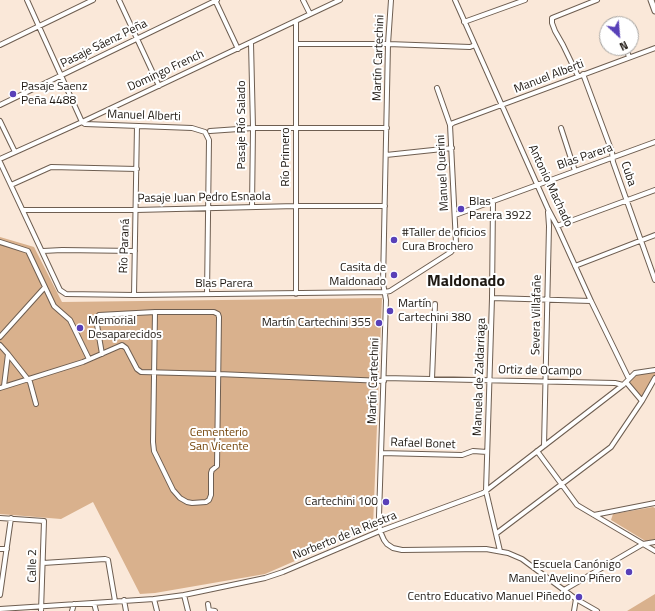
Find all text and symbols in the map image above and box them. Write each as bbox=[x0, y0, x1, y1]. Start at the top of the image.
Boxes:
street label: Martín Cartechini bbox=[370, 15, 388, 101]
north arrow bbox=[599, 16, 639, 56]
street label: Pasaje Sáenz Peña bbox=[58, 17, 150, 71]
text: N bbox=[617, 37, 631, 55]
street label: Domingo French bbox=[126, 47, 206, 95]
street label: Manuel Alberti bbox=[512, 57, 586, 97]
place label: Pasaje Saenz Peña 4488 bbox=[21, 80, 87, 108]
street label: Pasaje Río Salado bbox=[235, 81, 249, 169]
marker: Pasaje Saenz Peña 4488 bbox=[8, 89, 18, 99]
street label: Manuel Alberti bbox=[107, 108, 181, 124]
street label: Río Primero bbox=[279, 127, 293, 187]
street label: Manuel Querini bbox=[434, 134, 452, 212]
street label: Blas Parera bbox=[555, 141, 615, 173]
street label: Antonio Machado bbox=[525, 143, 575, 229]
street label: Cuba bbox=[617, 160, 639, 188]
street label: Pasaje Juan Pedro Esnaola bbox=[137, 190, 271, 206]
place label: Blas Parera 3922 bbox=[469, 195, 532, 223]
marker: Blas Parera 3922 bbox=[456, 204, 466, 214]
street label: Río Paraná bbox=[117, 218, 133, 274]
place label: #Taller de oficios Cura Brochero bbox=[402, 226, 486, 254]
marker: #Taller de oficios Cura Brochero bbox=[389, 235, 399, 245]
place label: Casita de Maldonado bbox=[329, 261, 386, 289]
marker: Casita de Maldonado bbox=[389, 270, 399, 280]
district label: Maldonado bbox=[427, 272, 505, 292]
street label: Severa Villafañe bbox=[529, 275, 545, 355]
street label: Blas Parera bbox=[195, 277, 253, 291]
place label: Martín Cartechini 380 bbox=[398, 297, 471, 325]
marker: Martín Cartechini 380 bbox=[385, 306, 395, 316]
place label: Memorial Desaparecidos bbox=[88, 314, 162, 342]
place label: Martín Cartechini 355 bbox=[262, 316, 371, 330]
marker: Martín Cartechini 355 bbox=[374, 318, 384, 328]
street label: Manuela de Zaldarriaga bbox=[471, 318, 489, 436]
marker: Memorial Desaparecidos bbox=[75, 323, 85, 333]
street label: Martín Cartechini bbox=[365, 338, 383, 424]
street label: Ortiz de Ocampo bbox=[498, 363, 582, 379]
park label: Cementerio San Vicente bbox=[189, 426, 249, 454]
street label: Rafael Bonet bbox=[390, 436, 456, 452]
place label: Cartechini 100 bbox=[305, 495, 378, 509]
marker: Cartechini 100 bbox=[381, 497, 391, 507]
street label: Norberto de la Riestra bbox=[291, 509, 399, 563]
street label: Calle 2 bbox=[26, 549, 40, 583]
place label: Escuela Canónigo Manuel Avelino Piñero bbox=[509, 558, 621, 586]
marker: Escuela Canónigo Manuel Avelino Piñero bbox=[624, 567, 634, 577]
place label: Centro Educativo Manuel Piñedo bbox=[408, 590, 571, 604]
marker: Centro Educativo Manuel Piñedo bbox=[574, 592, 584, 602]

